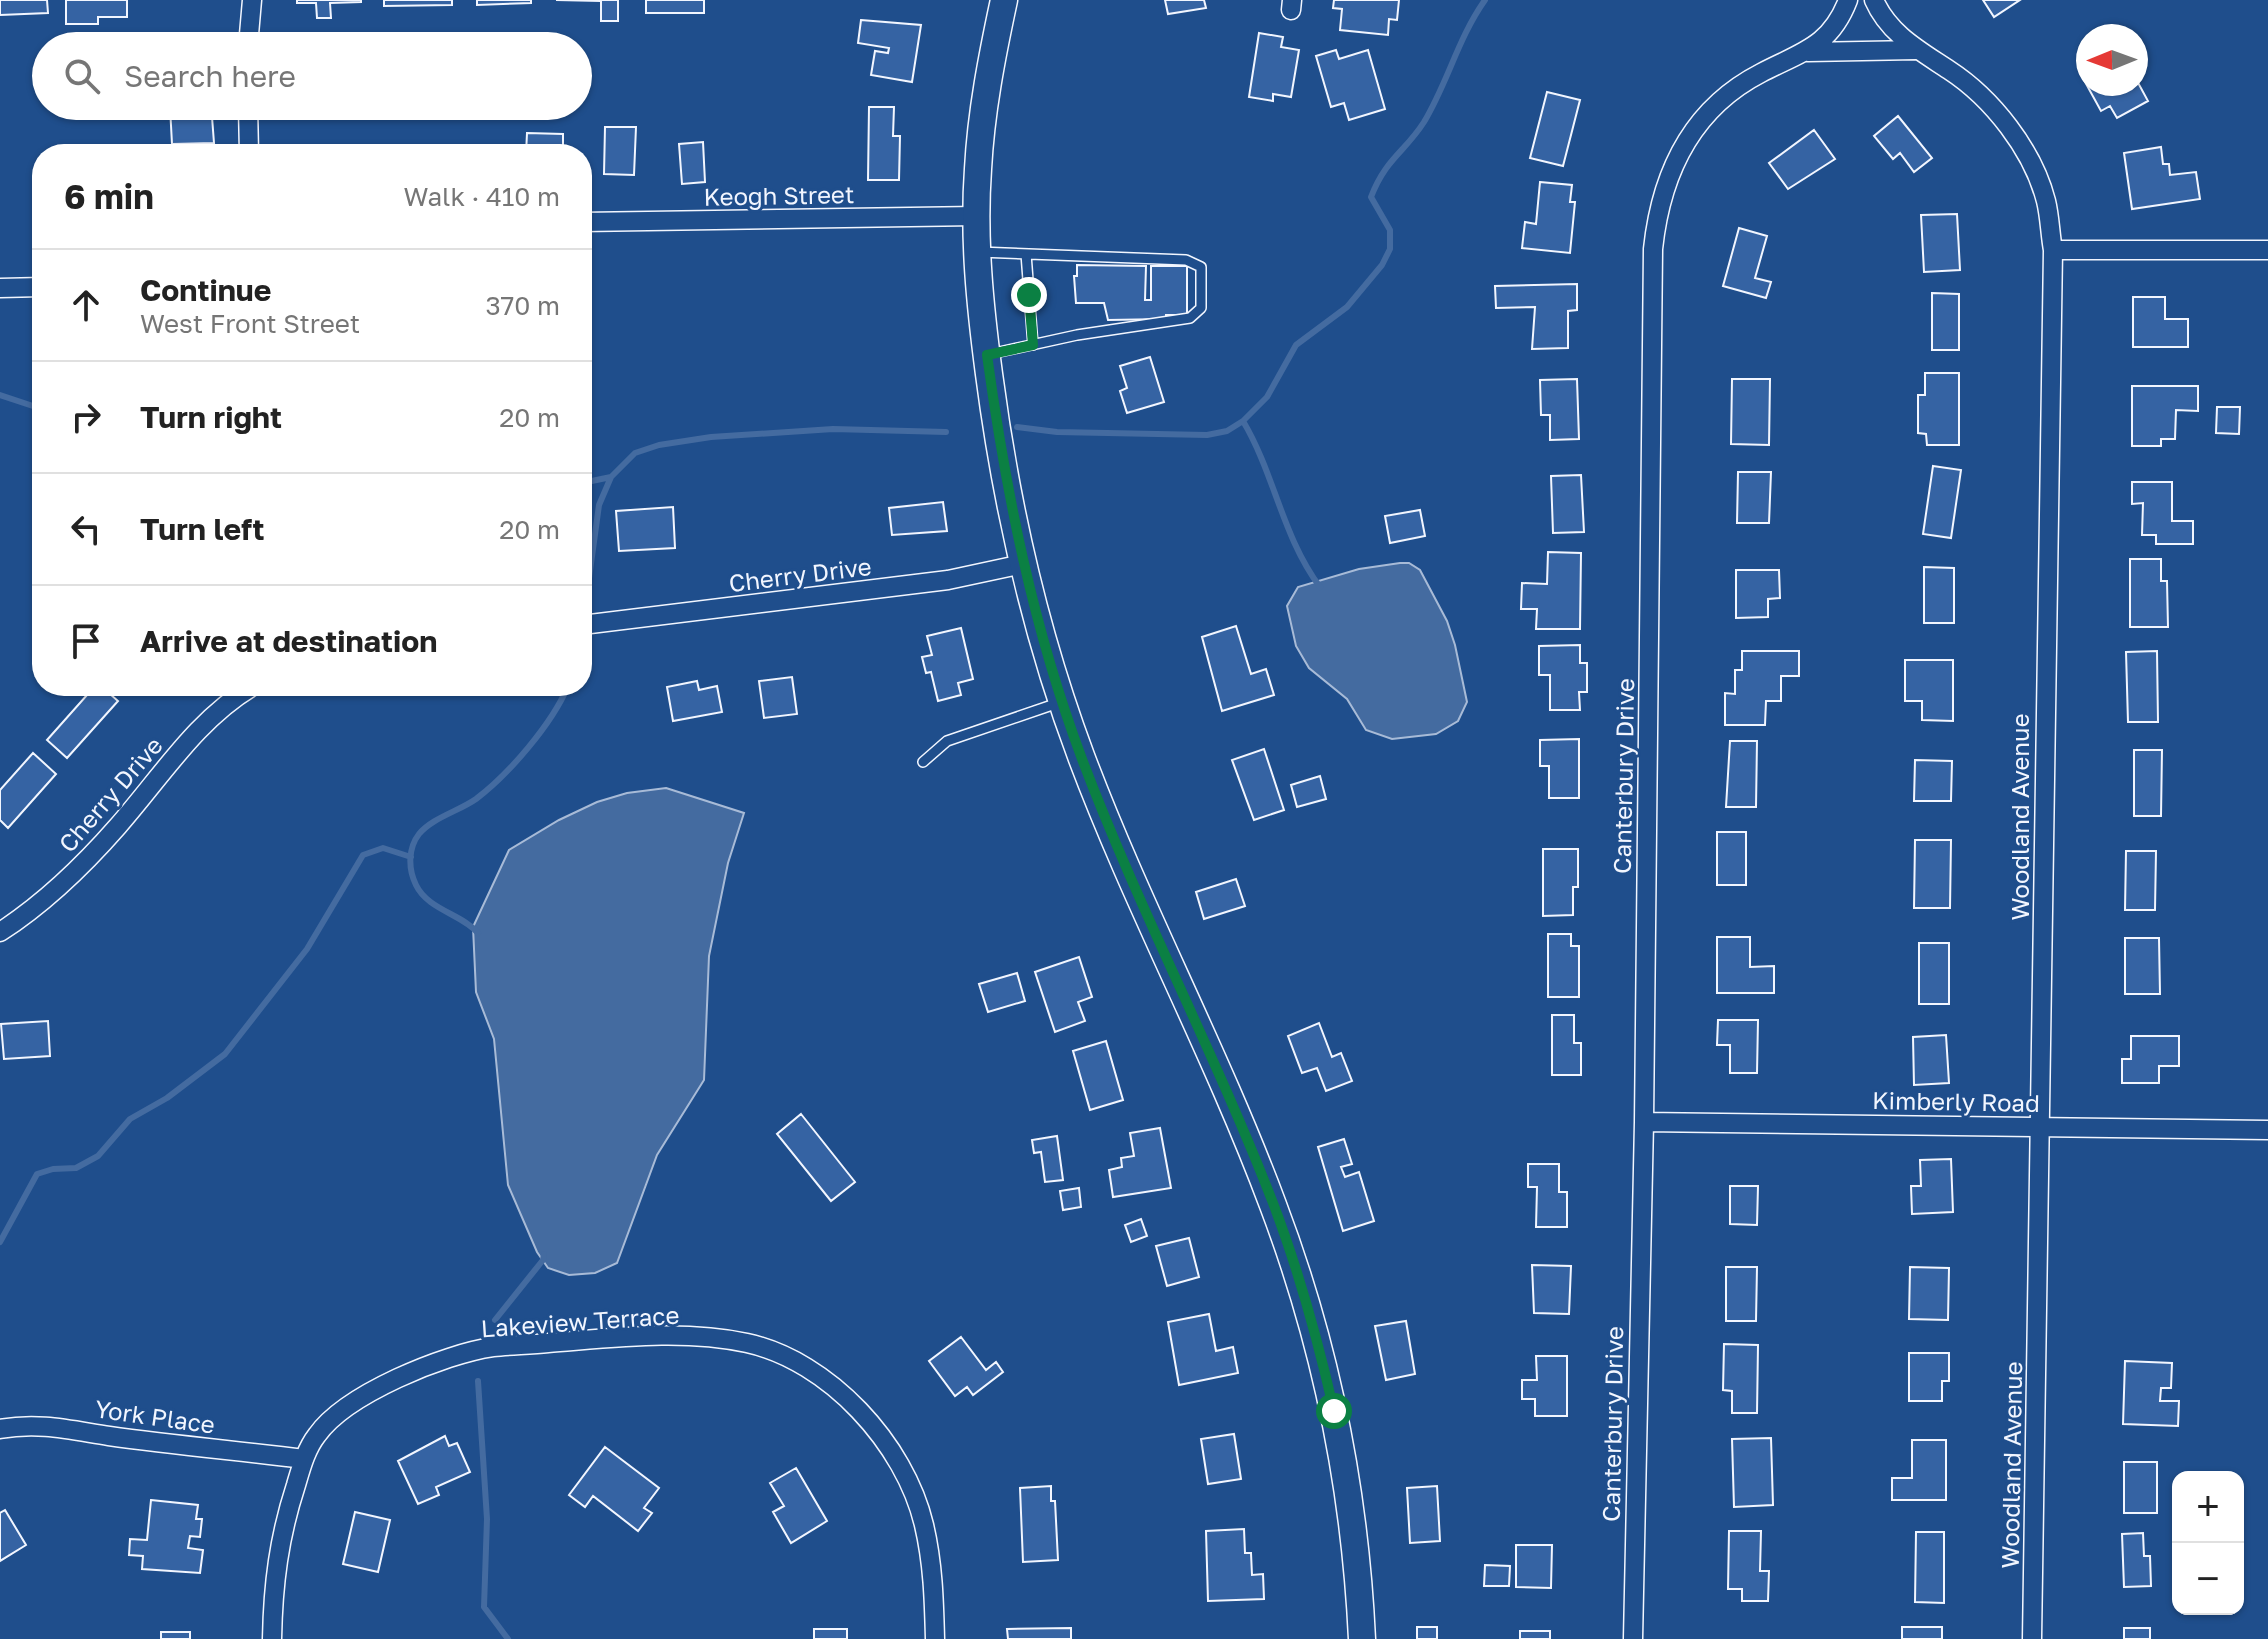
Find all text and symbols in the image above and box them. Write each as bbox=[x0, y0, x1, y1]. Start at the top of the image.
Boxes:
north arrow bbox=[2076, 24, 2148, 96]
search box bbox=[32, 32, 592, 120]
icon: search bbox=[60, 54, 104, 98]
text: Search here bbox=[124, 58, 296, 94]
text: 6 min bbox=[64, 176, 154, 216]
street label: Keogh Street bbox=[703, 179, 855, 211]
text: Walk · 410 m bbox=[403, 181, 560, 212]
text: Continue bbox=[140, 272, 271, 308]
route end bbox=[1011, 277, 1047, 313]
icon: ahead bbox=[64, 283, 108, 327]
text: 370 m bbox=[485, 290, 560, 321]
text: West Front Street bbox=[140, 308, 360, 339]
icon: right bbox=[64, 395, 108, 439]
text: Turn right bbox=[140, 399, 282, 435]
text: 20 m bbox=[499, 402, 560, 433]
icon: left bbox=[64, 507, 108, 551]
text: Turn left bbox=[140, 511, 265, 547]
text: 20 m bbox=[499, 514, 560, 545]
street label: Cherry Drive bbox=[727, 551, 873, 597]
icon: arrive bbox=[64, 619, 108, 663]
text: Arrive at destination bbox=[140, 623, 437, 659]
street label: Canterbury Drive bbox=[1607, 678, 1639, 874]
street label: Woodland Avenue bbox=[2005, 713, 2034, 921]
street label: Cherry Drive bbox=[52, 730, 168, 858]
street label: Kimberly Road bbox=[1872, 1085, 2040, 1117]
street label: Lakeview Terrace bbox=[480, 1300, 680, 1342]
street label: Canterbury Drive bbox=[1596, 1326, 1628, 1522]
street label: Woodland Avenue bbox=[1995, 1361, 2027, 1569]
street label: York Place bbox=[93, 1393, 217, 1439]
route start bbox=[1316, 1393, 1352, 1429]
map controls bbox=[2172, 1471, 2244, 1615]
button: + bbox=[2172, 1471, 2244, 1543]
button: − bbox=[2172, 1543, 2244, 1615]

